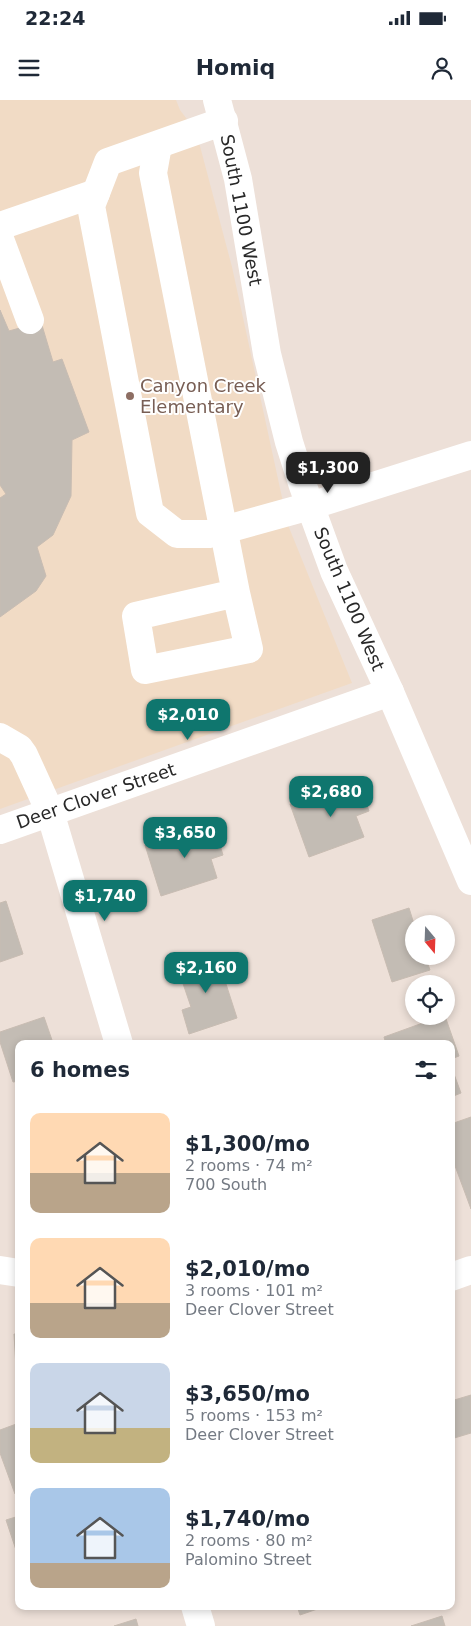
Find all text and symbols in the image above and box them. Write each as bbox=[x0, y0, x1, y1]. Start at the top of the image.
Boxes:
text: 22:24 bbox=[25, 7, 85, 29]
icon: menu bbox=[15, 54, 43, 82]
icon: person bbox=[428, 54, 456, 82]
text: Homiq bbox=[196, 55, 275, 80]
street label: South 1100 West bbox=[217, 132, 266, 287]
place label: Canyon Creek Elementary bbox=[140, 375, 267, 417]
marker: Canyon Creek Elementary bbox=[124, 390, 136, 402]
pin: $1,300 bbox=[287, 452, 369, 494]
text: $1,300 bbox=[297, 458, 359, 477]
street label: South 1100 West bbox=[310, 524, 389, 674]
pin: $2,010 bbox=[147, 698, 229, 741]
text: $2,010 bbox=[157, 705, 219, 724]
street label: Deer Clover Street bbox=[13, 758, 178, 833]
pin: $2,680 bbox=[290, 776, 372, 818]
text: $2,680 bbox=[300, 782, 362, 801]
pin: $3,650 bbox=[144, 816, 226, 859]
text: $3,650 bbox=[154, 823, 216, 842]
pin: $1,740 bbox=[64, 880, 146, 922]
text: $1,740 bbox=[74, 886, 136, 905]
north arrow bbox=[405, 915, 455, 965]
map controls bbox=[405, 915, 455, 1025]
pin: $2,160 bbox=[165, 952, 247, 994]
text: $2,160 bbox=[175, 958, 237, 977]
button: locate bbox=[405, 975, 455, 1025]
icon: filters bbox=[412, 1056, 440, 1084]
text: 6 homes bbox=[30, 1058, 130, 1082]
text: $1,300/mo bbox=[185, 1132, 310, 1156]
icon: home bbox=[70, 1133, 130, 1193]
text: 2 rooms · 74 m² bbox=[185, 1156, 313, 1175]
text: 700 South bbox=[185, 1175, 267, 1194]
text: $2,010/mo bbox=[185, 1257, 310, 1281]
icon: home bbox=[70, 1258, 130, 1318]
text: 3 rooms · 101 m² bbox=[185, 1281, 323, 1300]
text: Deer Clover Street bbox=[185, 1300, 334, 1319]
text: $3,650/mo bbox=[185, 1382, 310, 1406]
icon: home bbox=[70, 1383, 130, 1443]
text: 5 rooms · 153 m² bbox=[185, 1406, 323, 1425]
text: Deer Clover Street bbox=[185, 1425, 334, 1444]
text: $1,740/mo bbox=[185, 1507, 310, 1531]
icon: home bbox=[70, 1508, 130, 1568]
text: 2 rooms · 80 m² bbox=[185, 1531, 313, 1550]
text: Palomino Street bbox=[185, 1550, 312, 1569]

